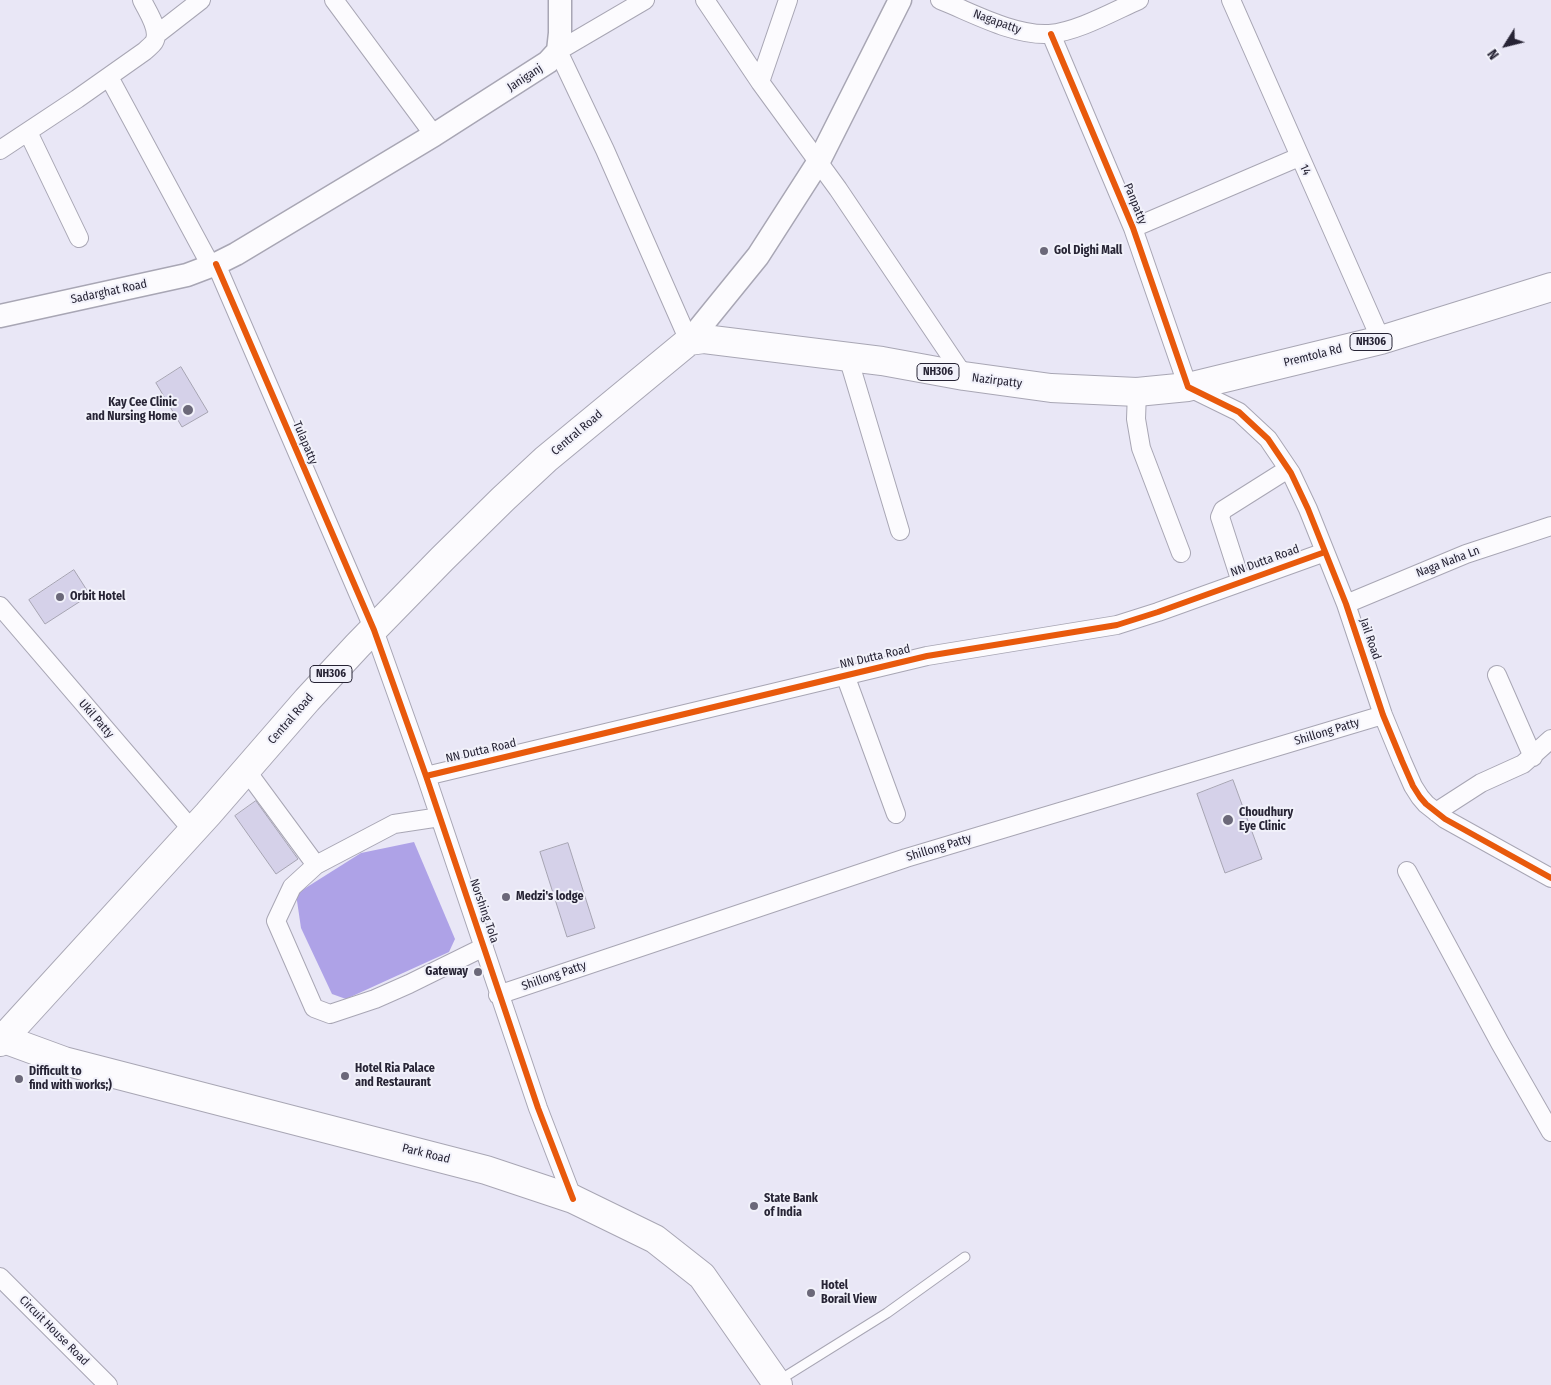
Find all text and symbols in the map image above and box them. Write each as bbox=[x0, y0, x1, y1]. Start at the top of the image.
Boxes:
street label: Nagapatty bbox=[971, 7, 1023, 37]
north arrow bbox=[1481, 20, 1531, 70]
text: N bbox=[1484, 46, 1503, 63]
street label: Janiganj bbox=[505, 61, 545, 95]
street label: 14 bbox=[1296, 162, 1314, 178]
street label: Panpatty bbox=[1120, 181, 1150, 227]
place label: Gol Dighi Mall bbox=[1054, 244, 1122, 258]
marker: Gol Dighi Mall bbox=[1038, 245, 1050, 257]
street label: Sadarghat Road bbox=[70, 277, 148, 307]
road number: NH306 bbox=[1350, 334, 1392, 351]
street label: Premtola Rd bbox=[1282, 342, 1344, 370]
road number: NH306 bbox=[917, 364, 959, 381]
street label: Nazirpatty bbox=[971, 371, 1023, 391]
place label: Kay Cee Clinic and Nursing Home bbox=[86, 396, 177, 424]
marker: Kay Cee Clinic and Nursing Home bbox=[181, 403, 195, 417]
street label: Central Road bbox=[548, 407, 606, 459]
street label: Tulapatty bbox=[289, 419, 321, 467]
street label: NN Dutta Road bbox=[1229, 542, 1301, 580]
street label: Naga Naha Ln bbox=[1414, 543, 1482, 581]
place label: Orbit Hotel bbox=[70, 590, 125, 604]
marker: Orbit Hotel bbox=[54, 591, 66, 603]
street label: Jail Road bbox=[1356, 616, 1384, 662]
street label: NN Dutta Road bbox=[838, 642, 912, 672]
road number: NH306 bbox=[310, 666, 352, 682]
street label: Central Road bbox=[265, 691, 317, 747]
street label: Ukil Patty bbox=[75, 697, 117, 741]
street label: Shillong Patty bbox=[1293, 715, 1361, 749]
street label: NN Dutta Road bbox=[444, 736, 518, 766]
place label: Choudhury Eye Clinic bbox=[1239, 806, 1293, 834]
marker: Choudhury Eye Clinic bbox=[1221, 813, 1235, 827]
street label: Shillong Patty bbox=[905, 831, 973, 865]
street label: Norshing Tola bbox=[466, 877, 502, 945]
place label: Medzi's lodge bbox=[516, 890, 584, 904]
marker: Medzi's lodge bbox=[500, 891, 512, 903]
street label: Shillong Patty bbox=[520, 958, 588, 994]
place label: Gateway bbox=[425, 965, 468, 979]
marker: Gateway bbox=[472, 966, 484, 978]
place label: Hotel Ria Palace and Restaurant bbox=[355, 1062, 435, 1090]
place label: Difficult to find with works;) bbox=[29, 1065, 112, 1093]
marker: Hotel Ria Palace and Restaurant bbox=[339, 1070, 351, 1082]
marker: Difficult to find with works;) bbox=[13, 1073, 25, 1085]
street label: Park Road bbox=[400, 1141, 452, 1167]
place label: State Bank of India bbox=[764, 1192, 818, 1220]
marker: State Bank of India bbox=[748, 1200, 760, 1212]
place label: Hotel Borail View bbox=[821, 1279, 877, 1307]
marker: Hotel Borail View bbox=[805, 1287, 817, 1299]
street label: Circuit House Road bbox=[16, 1293, 92, 1369]

